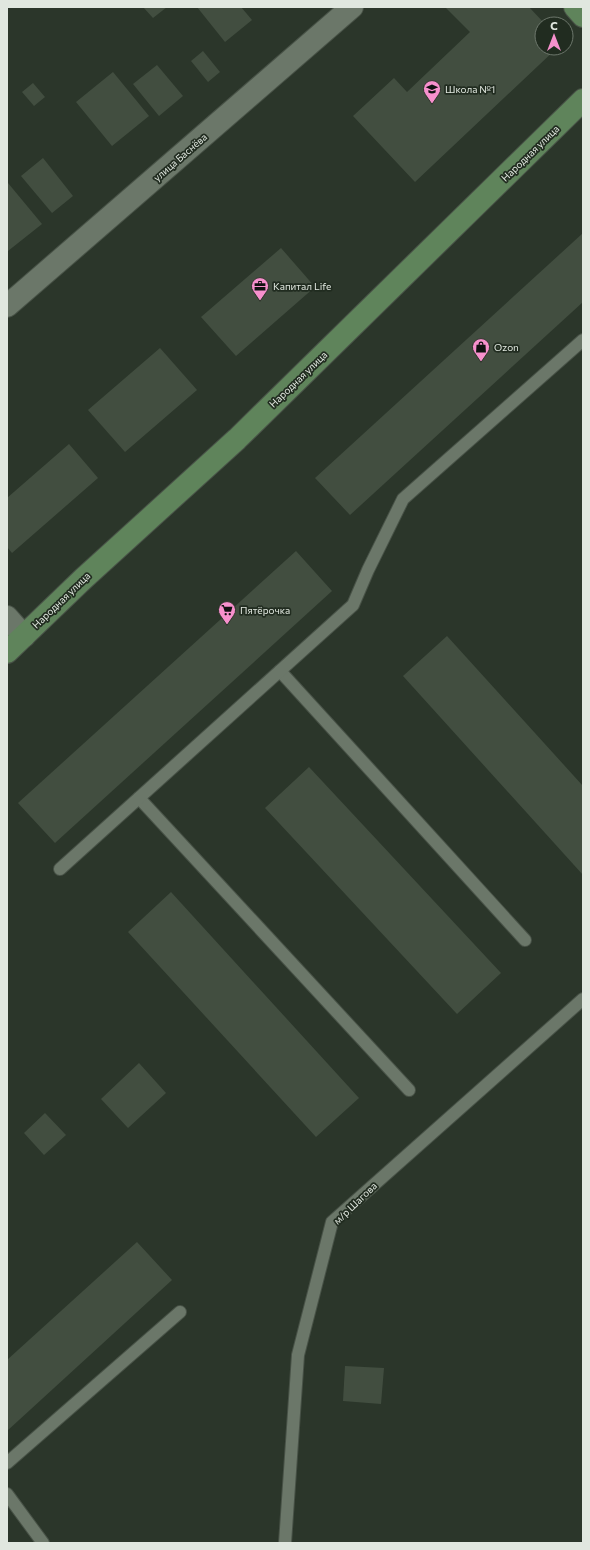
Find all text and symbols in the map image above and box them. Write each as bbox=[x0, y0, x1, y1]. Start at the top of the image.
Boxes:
north arrow bbox=[534, 16, 574, 56]
text: С bbox=[550, 19, 558, 32]
school or university icon: Школа №1 bbox=[422, 79, 442, 104]
place label: Школа №1 bbox=[445, 83, 495, 95]
street label: Народная улица bbox=[499, 122, 561, 184]
street label: улица Баснёва bbox=[151, 130, 209, 184]
office icon: Капитал Life bbox=[250, 276, 270, 301]
place label: Капитал Life bbox=[273, 280, 331, 292]
shop icon: Ozon bbox=[471, 337, 491, 362]
place label: Ozon bbox=[494, 341, 519, 353]
street label: Народная улица bbox=[267, 348, 329, 410]
street label: Народная улица bbox=[30, 569, 92, 631]
supermarket icon: Пятёрочка bbox=[217, 600, 237, 625]
place label: Пятёрочка bbox=[240, 604, 290, 616]
street label: м/р Шагова bbox=[331, 1179, 379, 1227]

